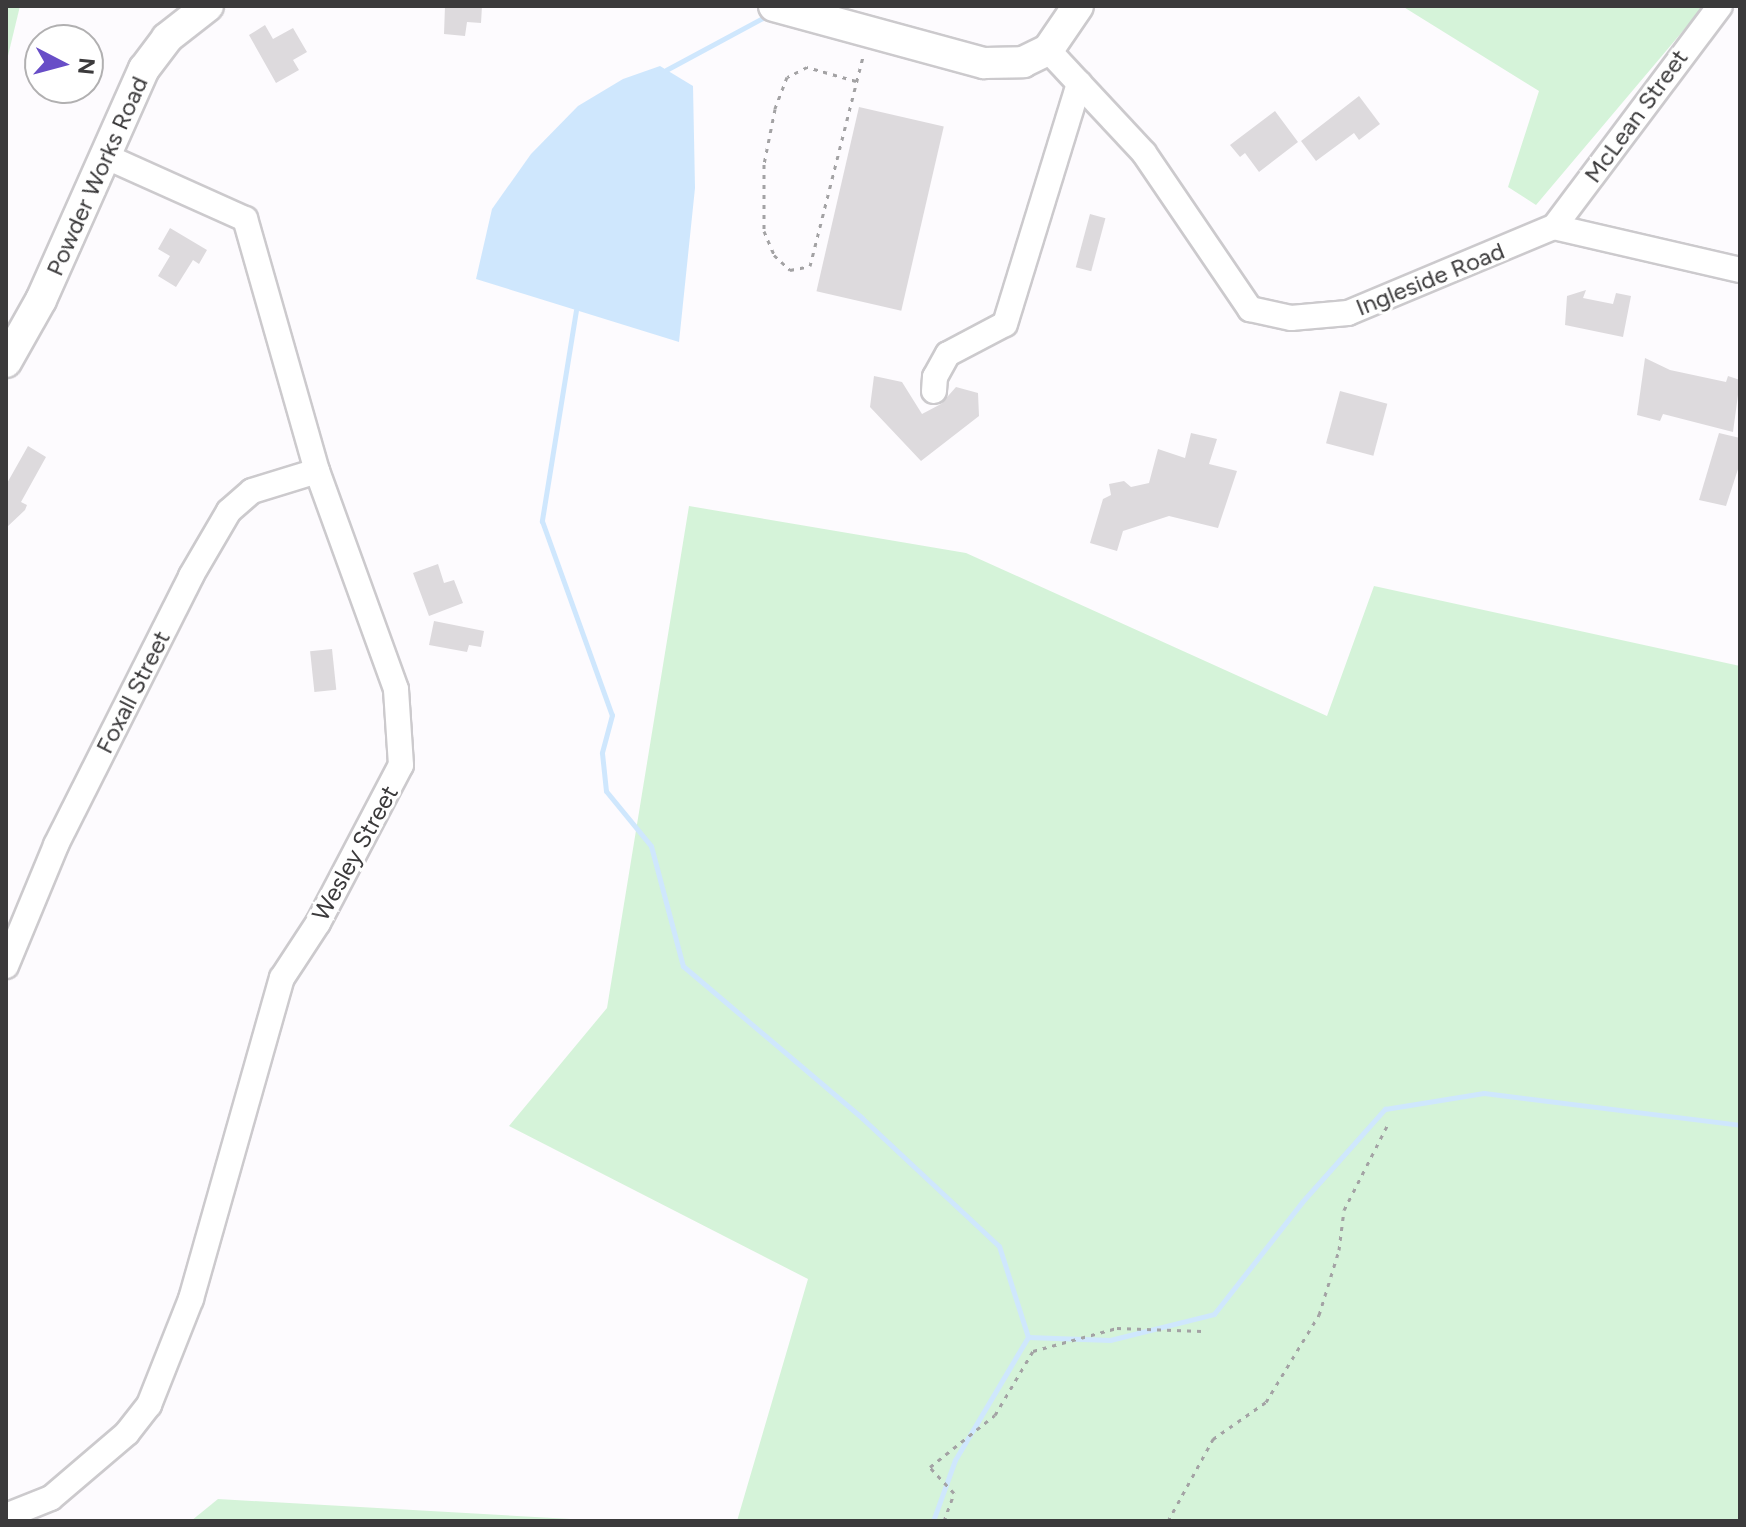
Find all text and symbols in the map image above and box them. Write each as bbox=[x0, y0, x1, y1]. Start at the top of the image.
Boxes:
north arrow bbox=[24, 24, 104, 104]
street label: McLean Street bbox=[1578, 44, 1694, 188]
text: N bbox=[72, 56, 101, 76]
street label: Powder Works Road bbox=[40, 72, 154, 280]
street label: Ingleside Road bbox=[1352, 236, 1508, 322]
street label: Foxall Street bbox=[90, 626, 176, 758]
street label: Wesley Street bbox=[306, 780, 404, 926]

